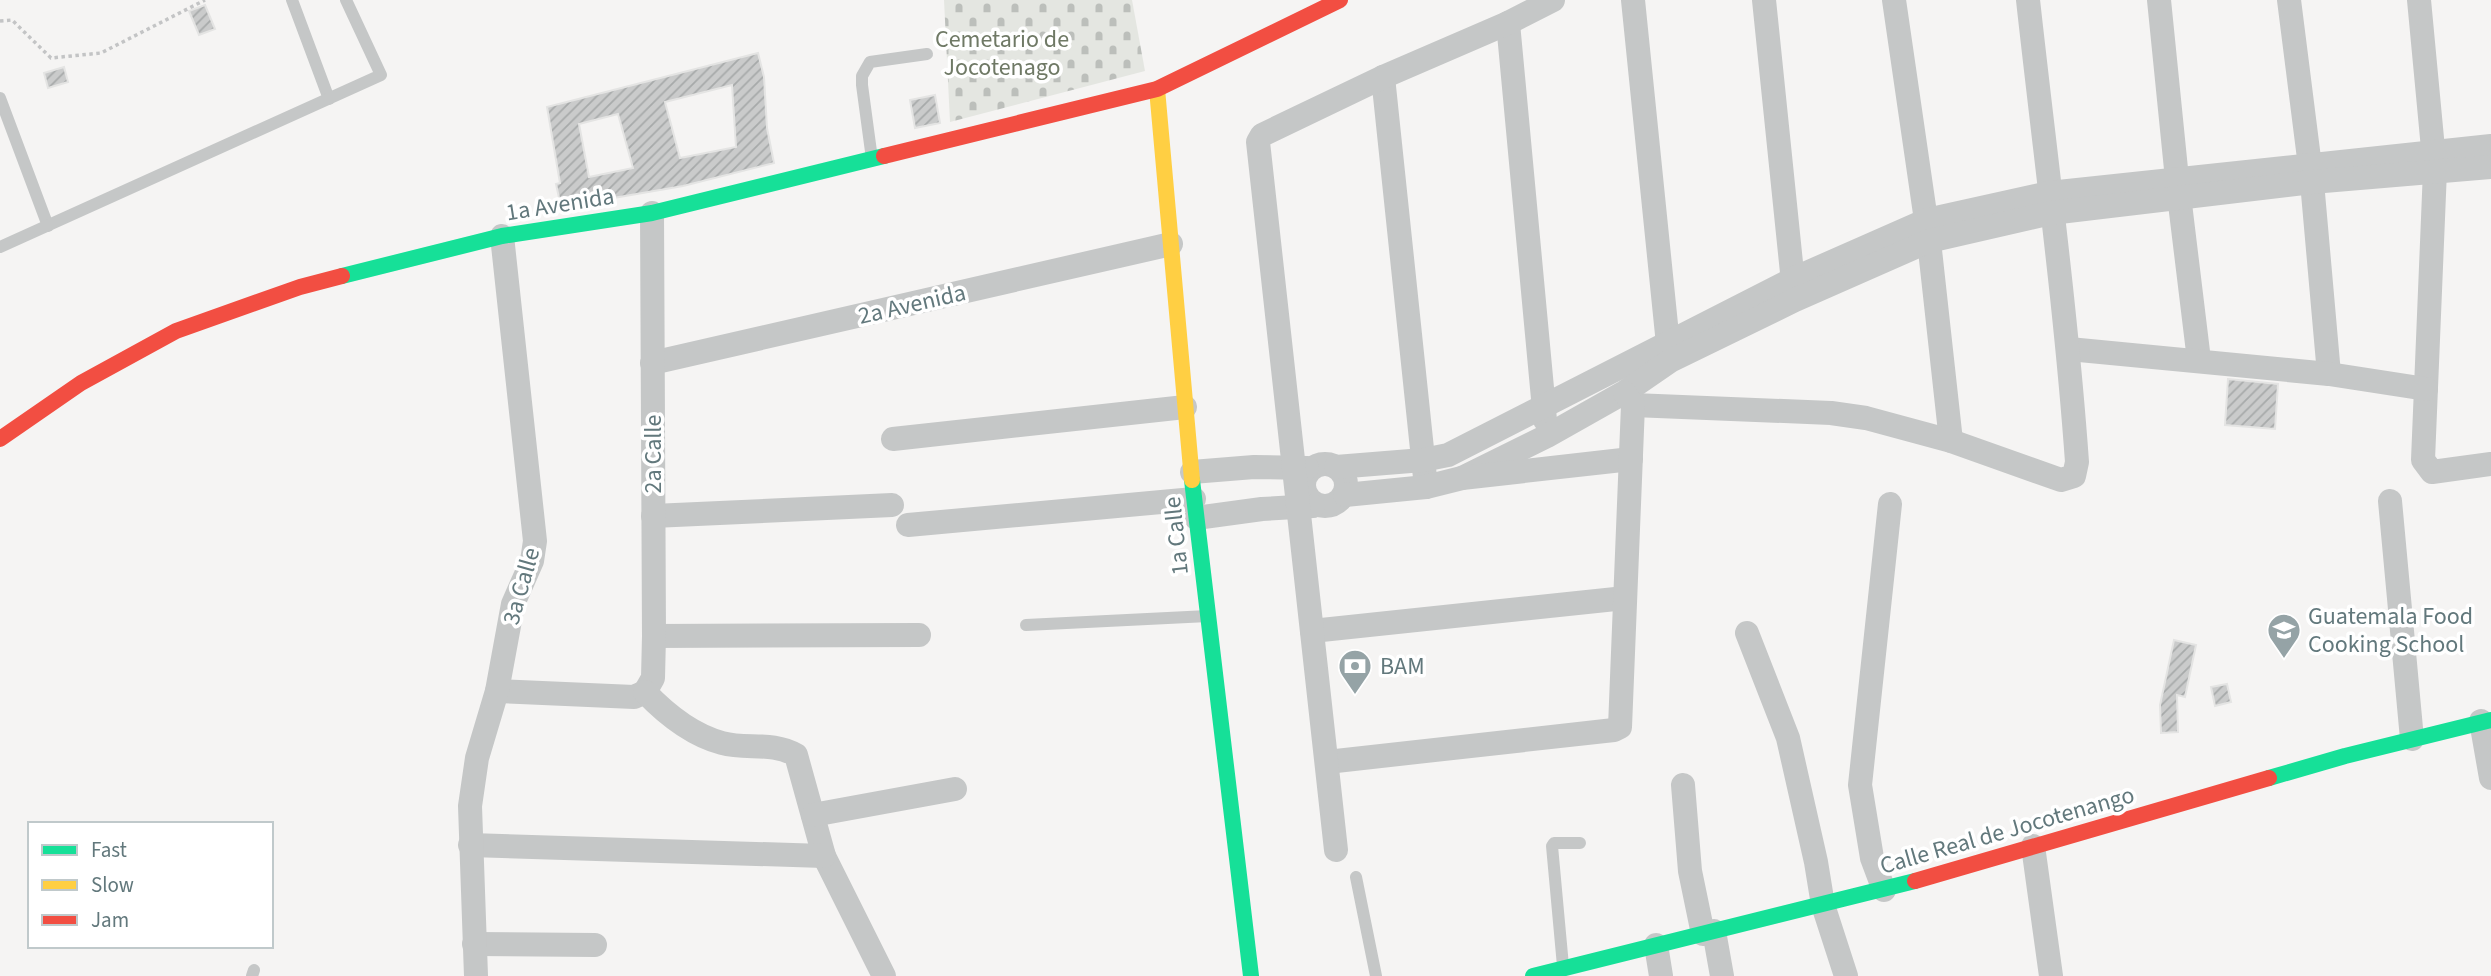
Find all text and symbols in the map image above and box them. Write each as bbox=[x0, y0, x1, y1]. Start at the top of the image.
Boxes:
park label: Cemetario de Jocotenago bbox=[935, 22, 1069, 85]
street label: 1a Avenida bbox=[503, 179, 617, 230]
street label: 2a Avenida bbox=[855, 275, 969, 334]
street label: 2a Calle bbox=[636, 415, 671, 493]
street label: 1a Calle bbox=[1155, 495, 1198, 577]
street label: 3a Calle bbox=[494, 543, 549, 629]
place label: Guatemala Food Cooking School bbox=[2308, 599, 2473, 662]
school or university icon: Guatemala Food Cooking School bbox=[2265, 611, 2303, 660]
bank icon: BAM bbox=[1336, 647, 1374, 696]
place label: BAM bbox=[1380, 649, 1425, 684]
street label: Calle Real de Jocotenango bbox=[1876, 777, 2138, 884]
legend bbox=[28, 822, 273, 948]
text: Fast bbox=[91, 835, 127, 865]
text: Slow bbox=[91, 870, 134, 900]
text: Jam bbox=[91, 905, 129, 935]

